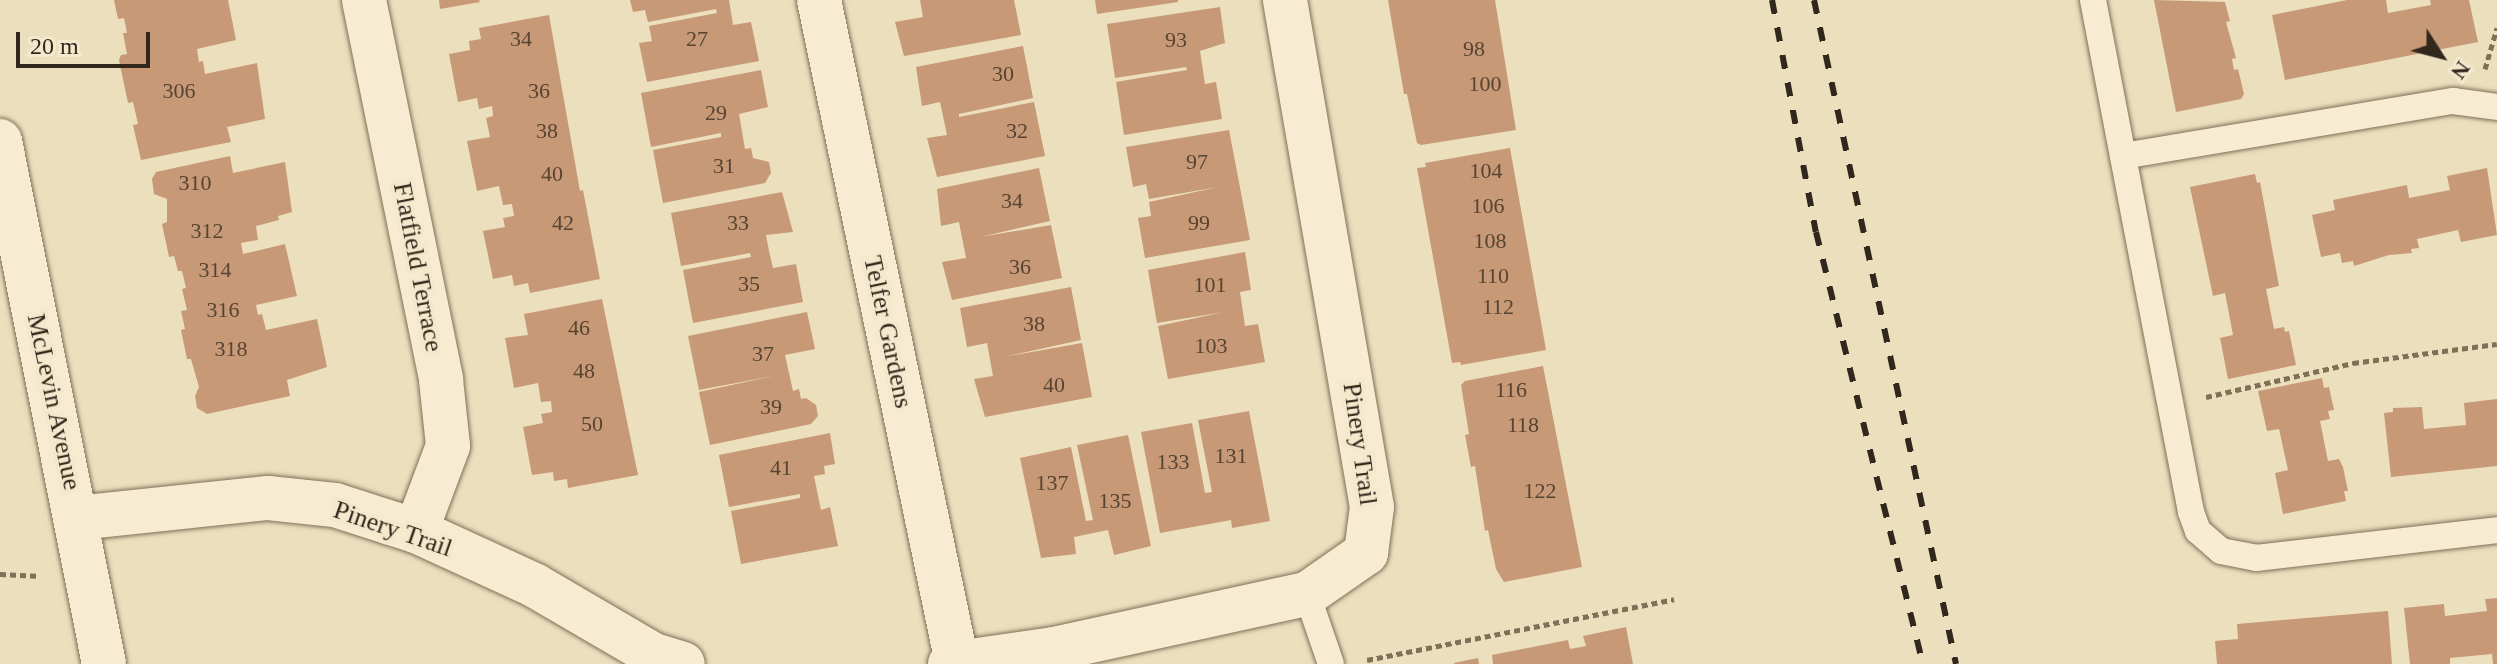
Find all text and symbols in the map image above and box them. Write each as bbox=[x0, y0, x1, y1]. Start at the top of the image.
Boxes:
scale bar bbox=[20, 16, 154, 66]
north arrow bbox=[2401, 16, 2481, 96]
house number: 34 bbox=[510, 26, 532, 52]
house number: 27 bbox=[686, 26, 708, 52]
house number: 93 bbox=[1165, 27, 1187, 53]
text: 20 m bbox=[30, 33, 79, 59]
house number: 98 bbox=[1463, 36, 1485, 62]
text: N bbox=[2446, 57, 2476, 84]
house number: 30 bbox=[992, 61, 1014, 87]
house number: 100 bbox=[1468, 71, 1502, 97]
house number: 306 bbox=[162, 78, 196, 104]
house number: 36 bbox=[528, 78, 550, 104]
house number: 29 bbox=[705, 100, 727, 126]
house number: 38 bbox=[536, 118, 558, 144]
house number: 32 bbox=[1006, 118, 1028, 144]
house number: 97 bbox=[1186, 149, 1208, 175]
house number: 31 bbox=[713, 153, 735, 179]
house number: 104 bbox=[1470, 158, 1502, 184]
house number: 40 bbox=[541, 161, 563, 187]
house number: 310 bbox=[178, 170, 212, 196]
street label: Flatfield Terrace bbox=[386, 180, 450, 354]
house number: 34 bbox=[1001, 188, 1023, 214]
house number: 106 bbox=[1472, 193, 1504, 219]
house number: 42 bbox=[552, 210, 574, 236]
house number: 33 bbox=[727, 210, 749, 236]
house number: 99 bbox=[1188, 210, 1210, 236]
house number: 312 bbox=[190, 218, 224, 244]
house number: 108 bbox=[1474, 228, 1506, 254]
street label: Telfer Gardens bbox=[857, 253, 919, 411]
house number: 36 bbox=[1009, 254, 1031, 280]
house number: 314 bbox=[198, 257, 232, 283]
house number: 110 bbox=[1477, 263, 1509, 289]
house number: 35 bbox=[738, 271, 760, 297]
house number: 101 bbox=[1194, 272, 1226, 298]
house number: 112 bbox=[1482, 294, 1514, 320]
house number: 316 bbox=[206, 297, 240, 323]
street label: McLevin Avenue bbox=[20, 310, 88, 494]
house number: 38 bbox=[1023, 311, 1045, 337]
house number: 46 bbox=[568, 315, 590, 341]
house number: 103 bbox=[1194, 333, 1228, 359]
house number: 318 bbox=[214, 336, 248, 362]
house number: 37 bbox=[752, 341, 774, 367]
house number: 48 bbox=[573, 358, 595, 384]
house number: 40 bbox=[1043, 372, 1065, 398]
house number: 116 bbox=[1495, 377, 1527, 403]
street label: Pinery Trail bbox=[1336, 380, 1384, 508]
house number: 39 bbox=[760, 394, 782, 420]
house number: 50 bbox=[581, 411, 603, 437]
house number: 118 bbox=[1507, 412, 1539, 438]
house number: 131 bbox=[1214, 443, 1248, 469]
house number: 133 bbox=[1156, 449, 1190, 475]
house number: 41 bbox=[770, 455, 792, 481]
house number: 137 bbox=[1036, 470, 1068, 496]
house number: 122 bbox=[1524, 478, 1556, 504]
house number: 135 bbox=[1098, 488, 1132, 514]
street label: Pinery Trail bbox=[329, 494, 457, 564]

